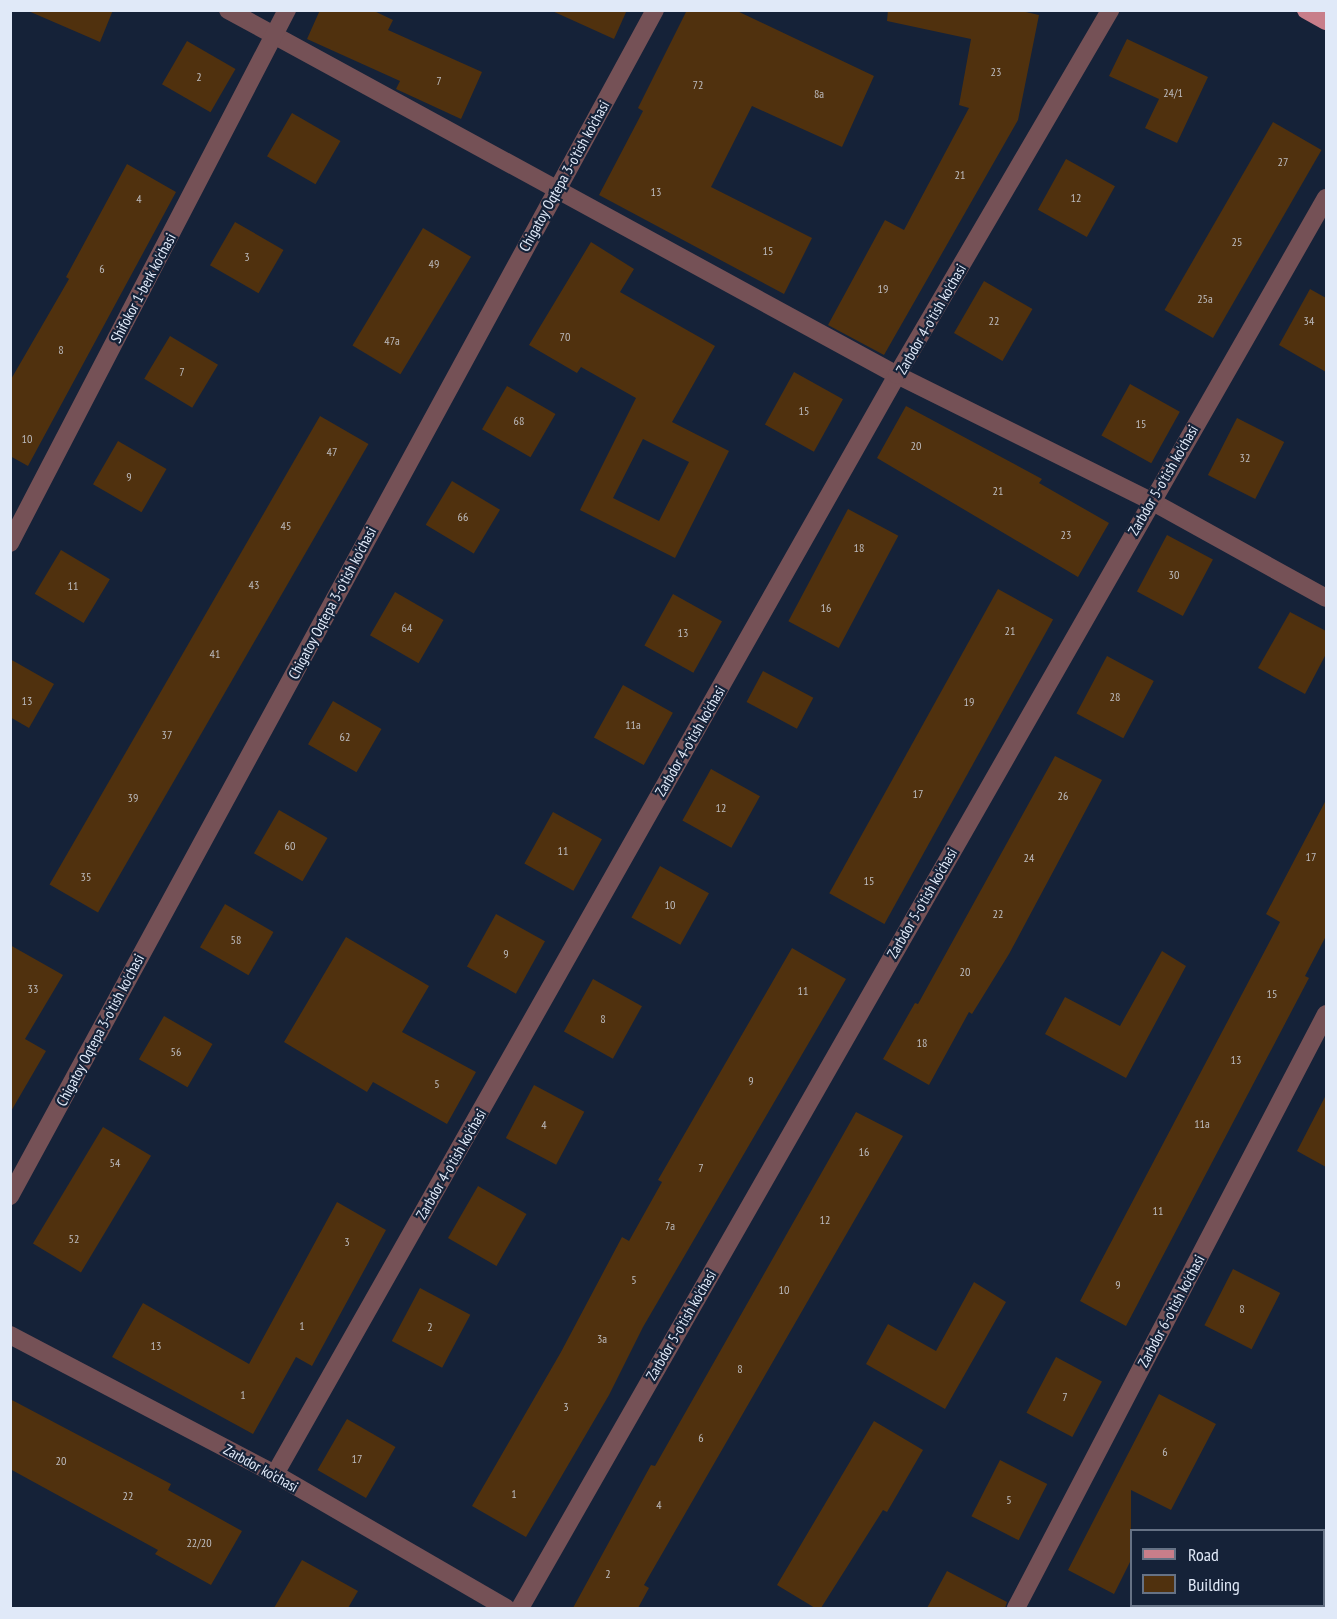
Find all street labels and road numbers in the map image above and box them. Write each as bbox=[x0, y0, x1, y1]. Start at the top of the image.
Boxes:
street label: Chigatoy Oqtepa 3-o'tish ko'chasi bbox=[515, 97, 613, 255]
street label: Shifokor 1-berk ko'chasi bbox=[106, 230, 180, 346]
street label: Zarbdor 4-o'tish ko'chasi bbox=[892, 261, 970, 377]
street label: Zarbdor 5-o'tish ko'chasi bbox=[1124, 422, 1202, 538]
street label: Chigatoy Oqtepa 3-o'tish ko'chasi bbox=[284, 524, 380, 682]
street label: Zarbdor 4-o'tish ko'chasi bbox=[651, 683, 729, 799]
street label: Zarbdor 5-o'tish ko'chasi bbox=[883, 845, 961, 961]
street label: Chigatoy Oqtepa 3-o'tish ko'chasi bbox=[52, 951, 148, 1109]
street label: Zarbdor 4-o'tish ko'chasi bbox=[412, 1106, 490, 1222]
street label: Zarbdor 6-o'tish ko'chasi bbox=[1134, 1252, 1208, 1370]
street label: Zarbdor 5-o'tish ko'chasi bbox=[642, 1267, 720, 1383]
street label: Zarbdor ko'chasi bbox=[221, 1440, 301, 1496]

